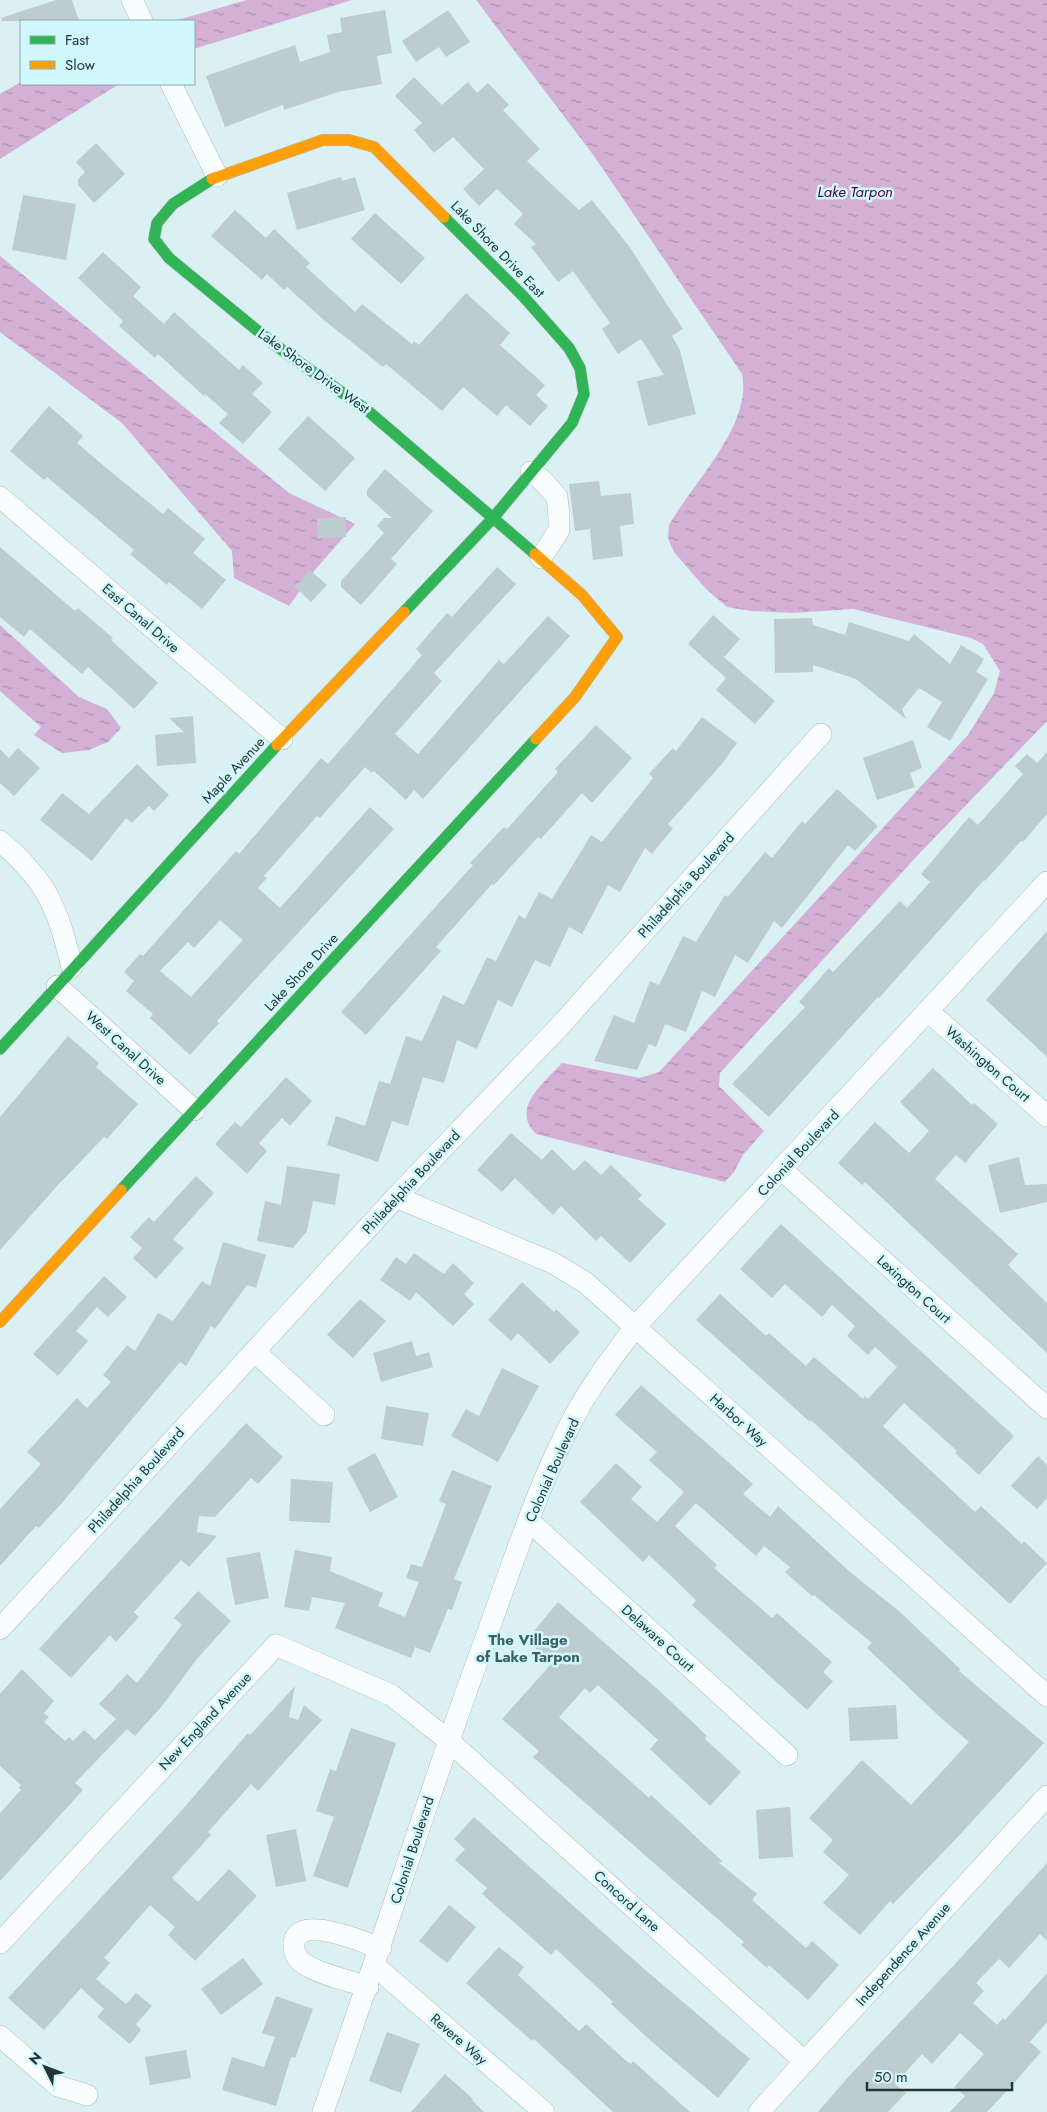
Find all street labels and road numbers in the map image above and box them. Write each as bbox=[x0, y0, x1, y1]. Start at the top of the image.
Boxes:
street label: Lake Shore Drive East bbox=[446, 196, 550, 302]
street label: Lake Shore Drive West bbox=[254, 324, 374, 419]
street label: East Canal Drive bbox=[98, 579, 184, 657]
street label: Maple Avenue bbox=[197, 732, 269, 808]
street label: Philadelphia Boulevard bbox=[633, 828, 739, 942]
street label: Lake Shore Drive bbox=[260, 929, 342, 1015]
street label: West Canal Drive bbox=[81, 1006, 171, 1090]
street label: Washington Court bbox=[941, 1022, 1035, 1107]
street label: Colonial Boulevard bbox=[753, 1105, 843, 1201]
street label: Philadelphia Boulevard bbox=[357, 1126, 465, 1238]
street label: Lexington Court bbox=[873, 1250, 956, 1328]
street label: Harbor Way bbox=[706, 1389, 773, 1452]
street label: Colonial Boulevard bbox=[520, 1415, 584, 1525]
street label: Philadelphia Boulevard bbox=[83, 1423, 189, 1537]
street label: Delaware Court bbox=[617, 1600, 699, 1677]
street label: New England Avenue bbox=[154, 1667, 256, 1775]
street label: Colonial Boulevard bbox=[385, 1794, 439, 1906]
street label: Concord Lane bbox=[589, 1866, 665, 1936]
street label: Independence Avenue bbox=[851, 1898, 955, 2010]
street label: Revere Way bbox=[426, 2009, 492, 2070]

